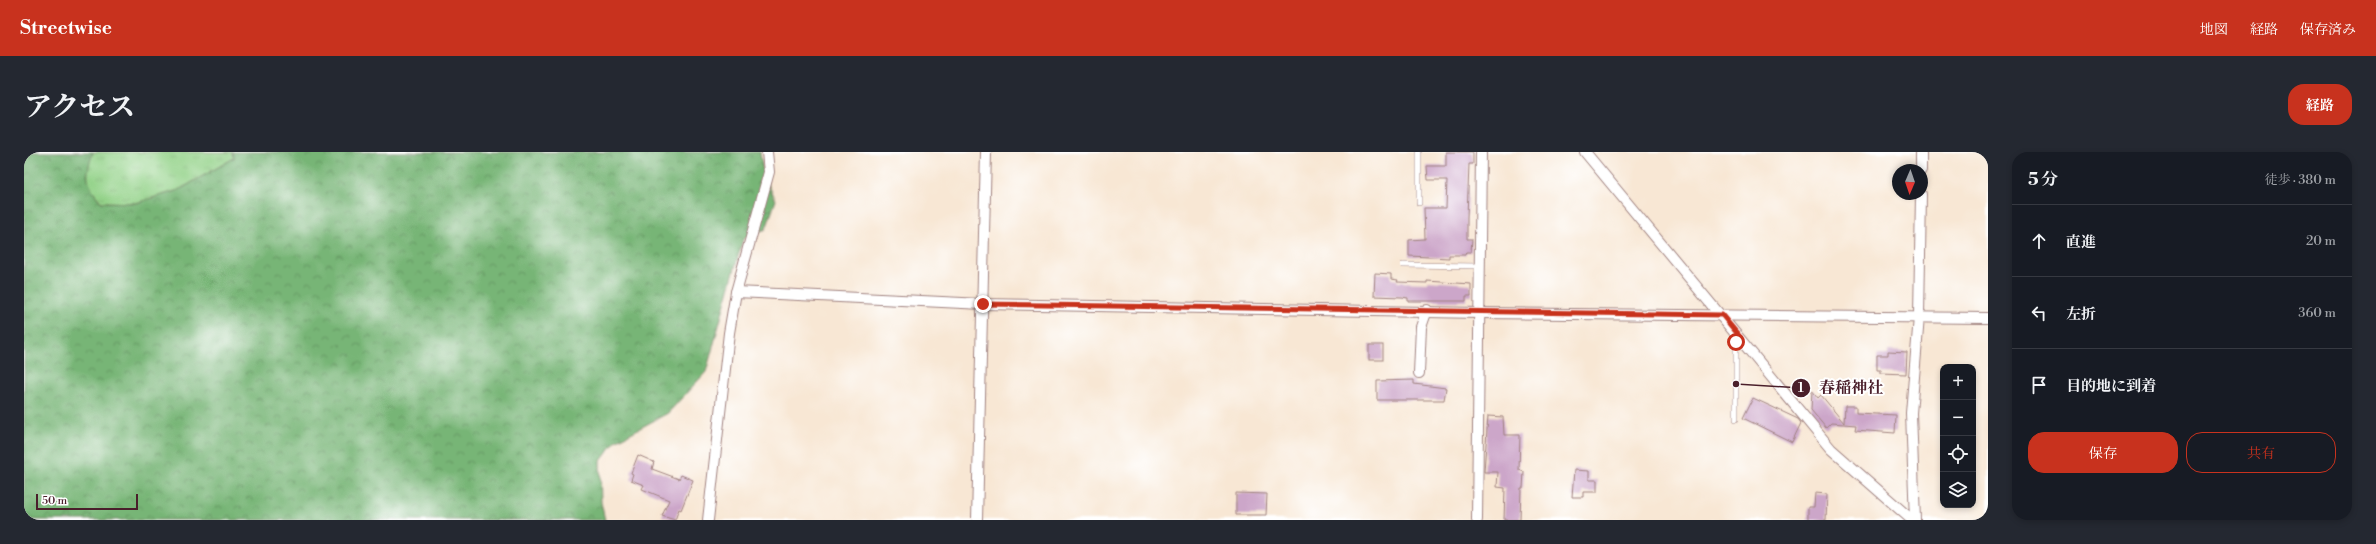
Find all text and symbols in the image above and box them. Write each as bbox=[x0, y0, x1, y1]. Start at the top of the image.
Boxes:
text: Streetwise bbox=[20, 16, 112, 40]
text: 地図 bbox=[2200, 21, 2228, 39]
text: 経路 bbox=[2250, 21, 2278, 39]
text: 保存済み bbox=[2300, 21, 2356, 39]
button: 経路 bbox=[2288, 84, 2352, 125]
text: アクセス bbox=[24, 90, 135, 125]
north arrow bbox=[1892, 164, 1928, 200]
text: 5 分 bbox=[2028, 169, 2058, 191]
text: 徒歩 · 380 m bbox=[2265, 172, 2336, 188]
icon: ahead bbox=[2028, 230, 2050, 252]
text: 直進 bbox=[2066, 233, 2096, 252]
text: 20 m bbox=[2306, 233, 2336, 249]
route end bbox=[974, 295, 992, 313]
icon: left bbox=[2028, 302, 2050, 324]
text: 左折 bbox=[2066, 305, 2096, 324]
text: 360 m bbox=[2298, 305, 2336, 321]
route start bbox=[1727, 333, 1745, 351]
map controls bbox=[1940, 364, 1976, 508]
button: + bbox=[1940, 364, 1976, 400]
callout: 春稲神社 bbox=[1791, 374, 1891, 402]
icon: arrive bbox=[2028, 374, 2050, 396]
text: 目的地に到着 bbox=[2066, 377, 2156, 396]
text: 春稲神社 bbox=[1819, 378, 1883, 398]
text: 1 bbox=[1798, 381, 1804, 396]
button: − bbox=[1940, 400, 1976, 436]
button: 保存 bbox=[2028, 432, 2178, 473]
button: 共有 bbox=[2186, 432, 2336, 473]
button: locate bbox=[1940, 436, 1976, 472]
button: layers bbox=[1940, 472, 1976, 508]
scale bar bbox=[36, 492, 138, 511]
text: 50 m bbox=[42, 494, 67, 508]

